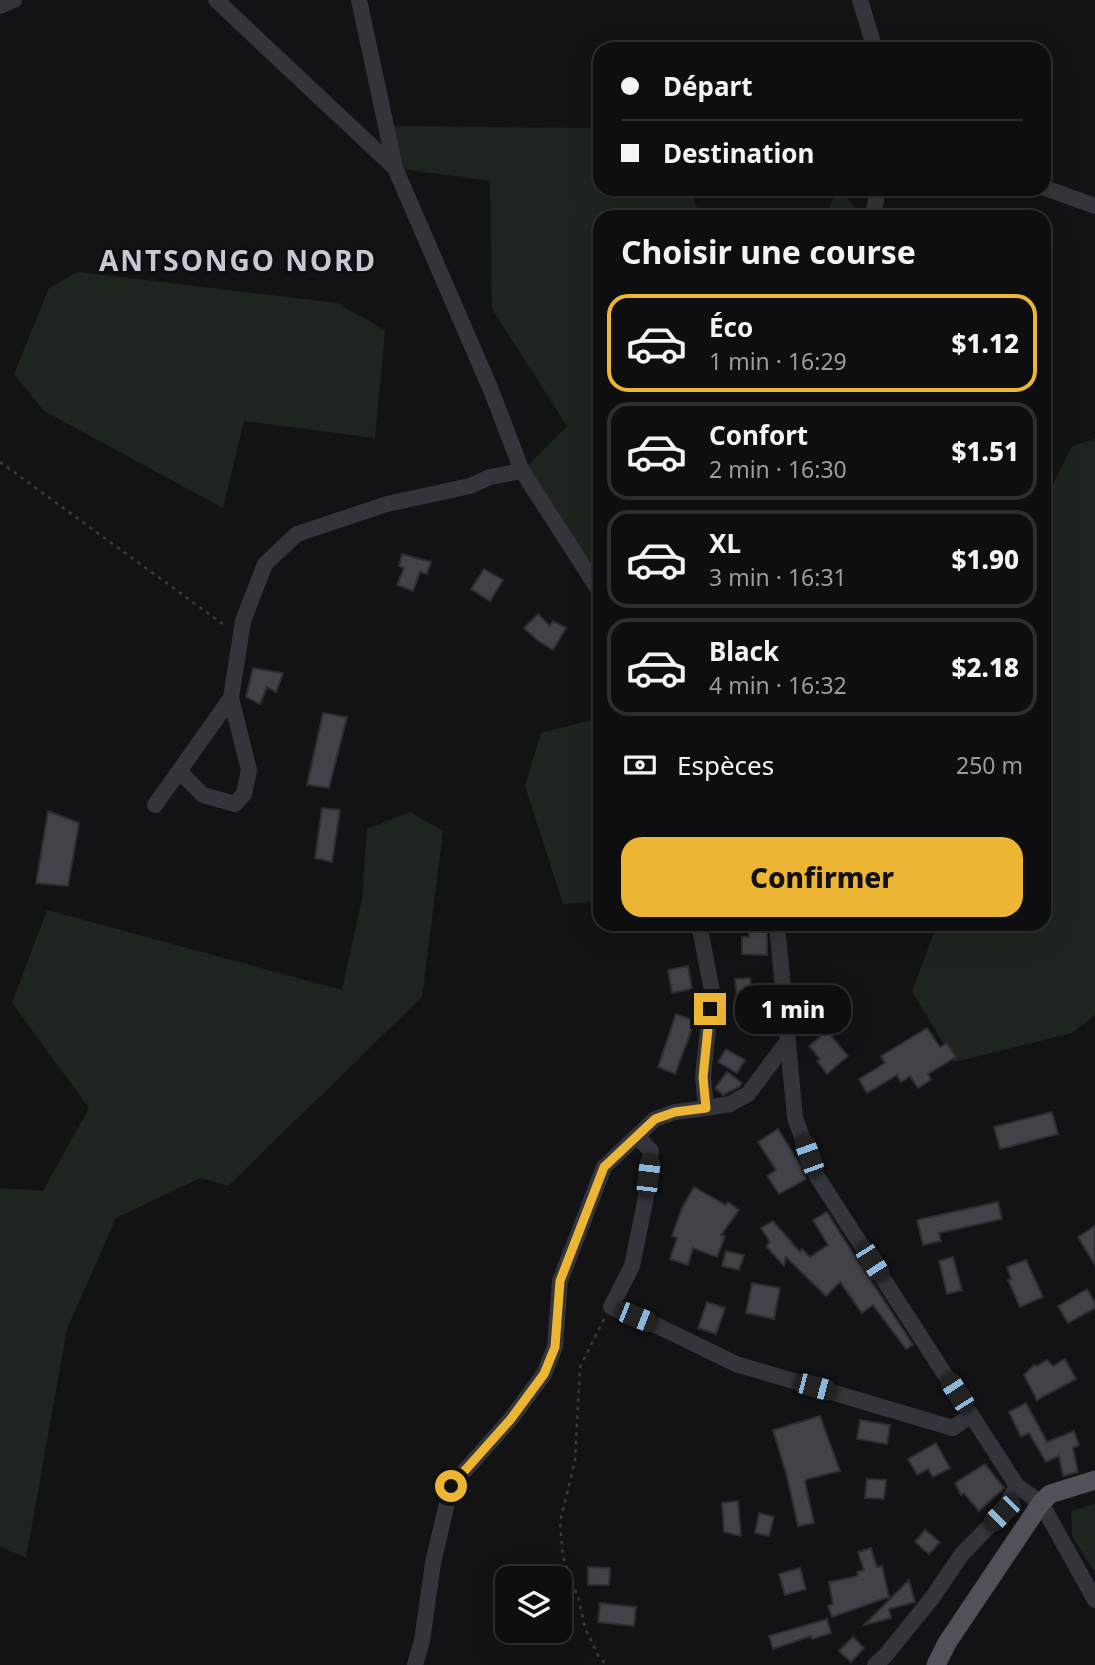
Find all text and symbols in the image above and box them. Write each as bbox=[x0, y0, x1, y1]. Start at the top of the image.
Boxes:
text: Départ bbox=[663, 68, 752, 104]
text: Destination bbox=[663, 135, 814, 171]
text: Choisir une course bbox=[621, 230, 916, 273]
district label: ANTSONGO NORD bbox=[99, 241, 377, 279]
text: Éco bbox=[709, 309, 753, 345]
icon: car bbox=[625, 312, 688, 375]
text: $1.12 bbox=[952, 325, 1019, 361]
text: 1 min · 16:29 bbox=[709, 345, 847, 377]
text: Confort bbox=[709, 417, 808, 453]
icon: car bbox=[625, 420, 688, 483]
text: $1.51 bbox=[952, 433, 1019, 469]
text: 2 min · 16:30 bbox=[709, 453, 847, 485]
text: XL bbox=[709, 525, 741, 561]
icon: car bbox=[625, 528, 688, 591]
text: $1.90 bbox=[952, 541, 1019, 577]
text: 3 min · 16:31 bbox=[709, 561, 847, 593]
text: Black bbox=[709, 633, 779, 669]
icon: car bbox=[625, 636, 688, 699]
text: $2.18 bbox=[952, 649, 1019, 685]
text: 4 min · 16:32 bbox=[709, 669, 847, 701]
icon: cash bbox=[621, 746, 659, 784]
text: Espèces bbox=[677, 747, 774, 783]
text: 250 m bbox=[956, 749, 1023, 781]
button: Confirmer bbox=[621, 837, 1023, 917]
callout: 1 min bbox=[734, 984, 850, 1034]
route end bbox=[694, 993, 726, 1025]
text: 1 min bbox=[761, 993, 825, 1025]
car bbox=[792, 1133, 827, 1179]
car bbox=[636, 1154, 661, 1198]
car bbox=[852, 1239, 893, 1285]
car bbox=[613, 1299, 660, 1335]
car bbox=[937, 1370, 978, 1416]
car bbox=[792, 1371, 839, 1403]
route start bbox=[435, 1470, 467, 1502]
car bbox=[980, 1491, 1025, 1535]
map controls bbox=[495, 1566, 572, 1643]
button: layers bbox=[495, 1566, 572, 1643]

